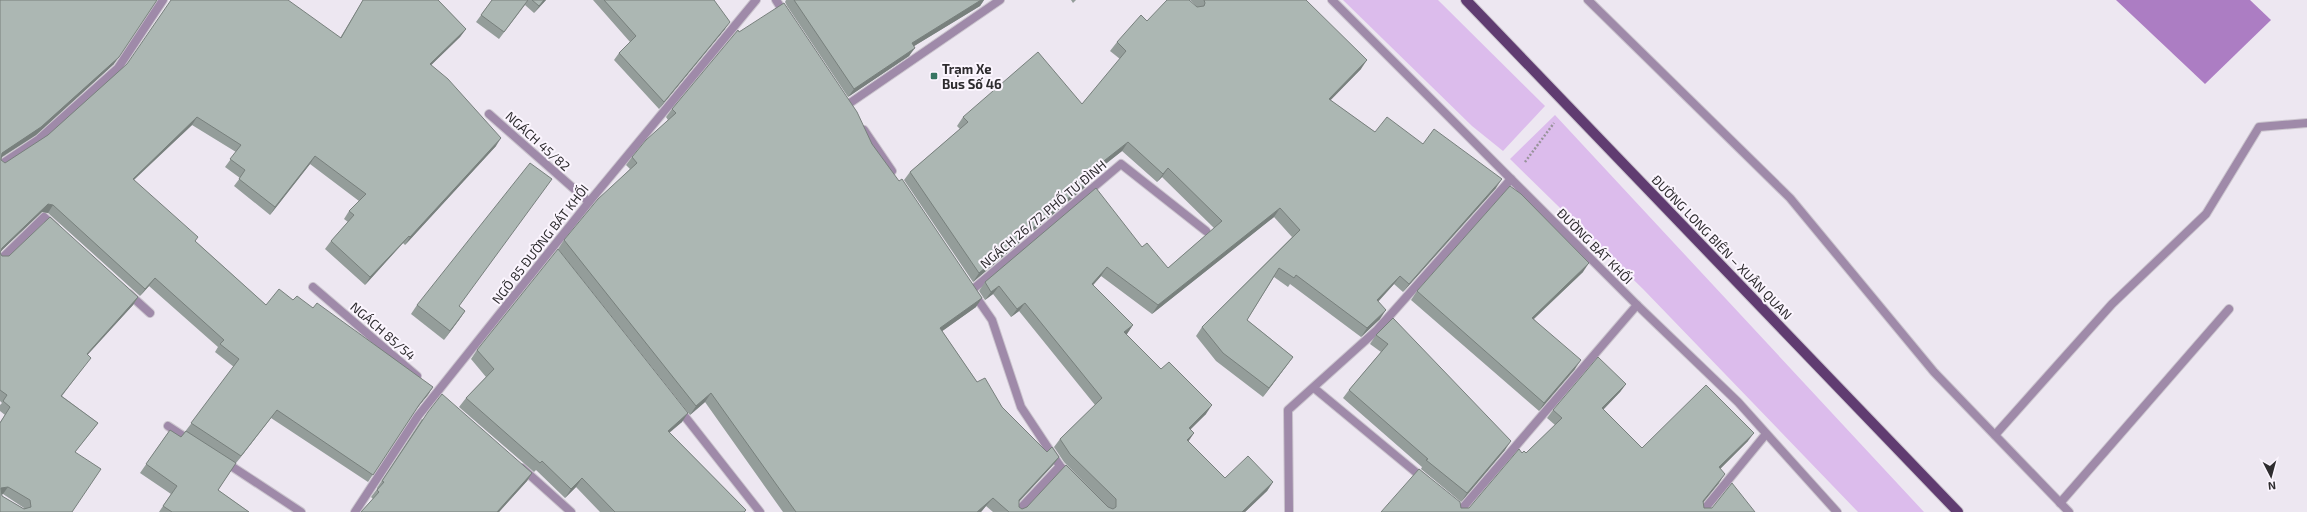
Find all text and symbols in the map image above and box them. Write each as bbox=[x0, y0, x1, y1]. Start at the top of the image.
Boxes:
place label: Trạm Xe Bus Số 46 bbox=[942, 61, 1002, 92]
marker: Trạm Xe Bus Số 46 bbox=[929, 71, 939, 81]
street label: NGÁCH 45/82 bbox=[502, 107, 574, 174]
street label: NGÁCH 26/72 PHỐ TƯ ĐÌNH bbox=[976, 156, 1109, 271]
street label: ĐƯỜNG LONG BIÊN – XUÂN QUAN bbox=[1649, 171, 1795, 323]
street label: NGÕ 85 ĐƯỜNG BÁT KHỐI bbox=[488, 180, 592, 307]
street label: ĐƯỜNG BÁT KHỐI bbox=[1554, 204, 1637, 287]
street label: NGÁCH 85/54 bbox=[347, 298, 419, 364]
north arrow bbox=[2251, 456, 2291, 496]
text: N bbox=[2267, 480, 2277, 493]

